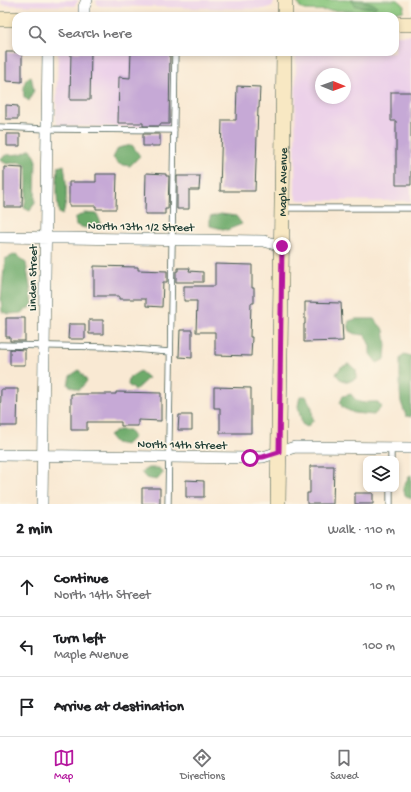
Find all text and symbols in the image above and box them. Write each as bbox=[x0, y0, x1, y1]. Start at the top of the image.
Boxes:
search box bbox=[12, 12, 399, 56]
icon: search bbox=[26, 23, 48, 45]
text: Search here bbox=[58, 25, 132, 43]
north arrow bbox=[315, 68, 351, 104]
street label: Maple Avenue bbox=[277, 147, 292, 217]
street label: North 13th 1/2 Street bbox=[88, 220, 195, 236]
route end bbox=[273, 237, 291, 255]
street label: Linden Street bbox=[26, 244, 42, 311]
street label: North 14th Street bbox=[137, 438, 228, 454]
route start bbox=[241, 449, 259, 467]
map controls bbox=[363, 456, 399, 492]
button: layers bbox=[363, 456, 399, 492]
text: 2 min bbox=[16, 520, 52, 540]
text: Walk · 110 m bbox=[328, 523, 395, 538]
text: Continue bbox=[54, 570, 108, 588]
icon: ahead bbox=[16, 576, 38, 598]
text: 10 m bbox=[370, 579, 395, 594]
text: North 14th Street bbox=[54, 588, 151, 603]
text: Turn left bbox=[54, 630, 105, 648]
icon: left bbox=[16, 636, 38, 658]
text: 100 m bbox=[363, 639, 395, 654]
text: Maple Avenue bbox=[54, 648, 128, 663]
icon: arrive bbox=[16, 696, 38, 718]
text: Arrive at destination bbox=[54, 698, 184, 716]
tab: Map bbox=[53, 747, 75, 783]
tab: Directions bbox=[180, 747, 225, 783]
tab: Saved bbox=[330, 747, 358, 783]

